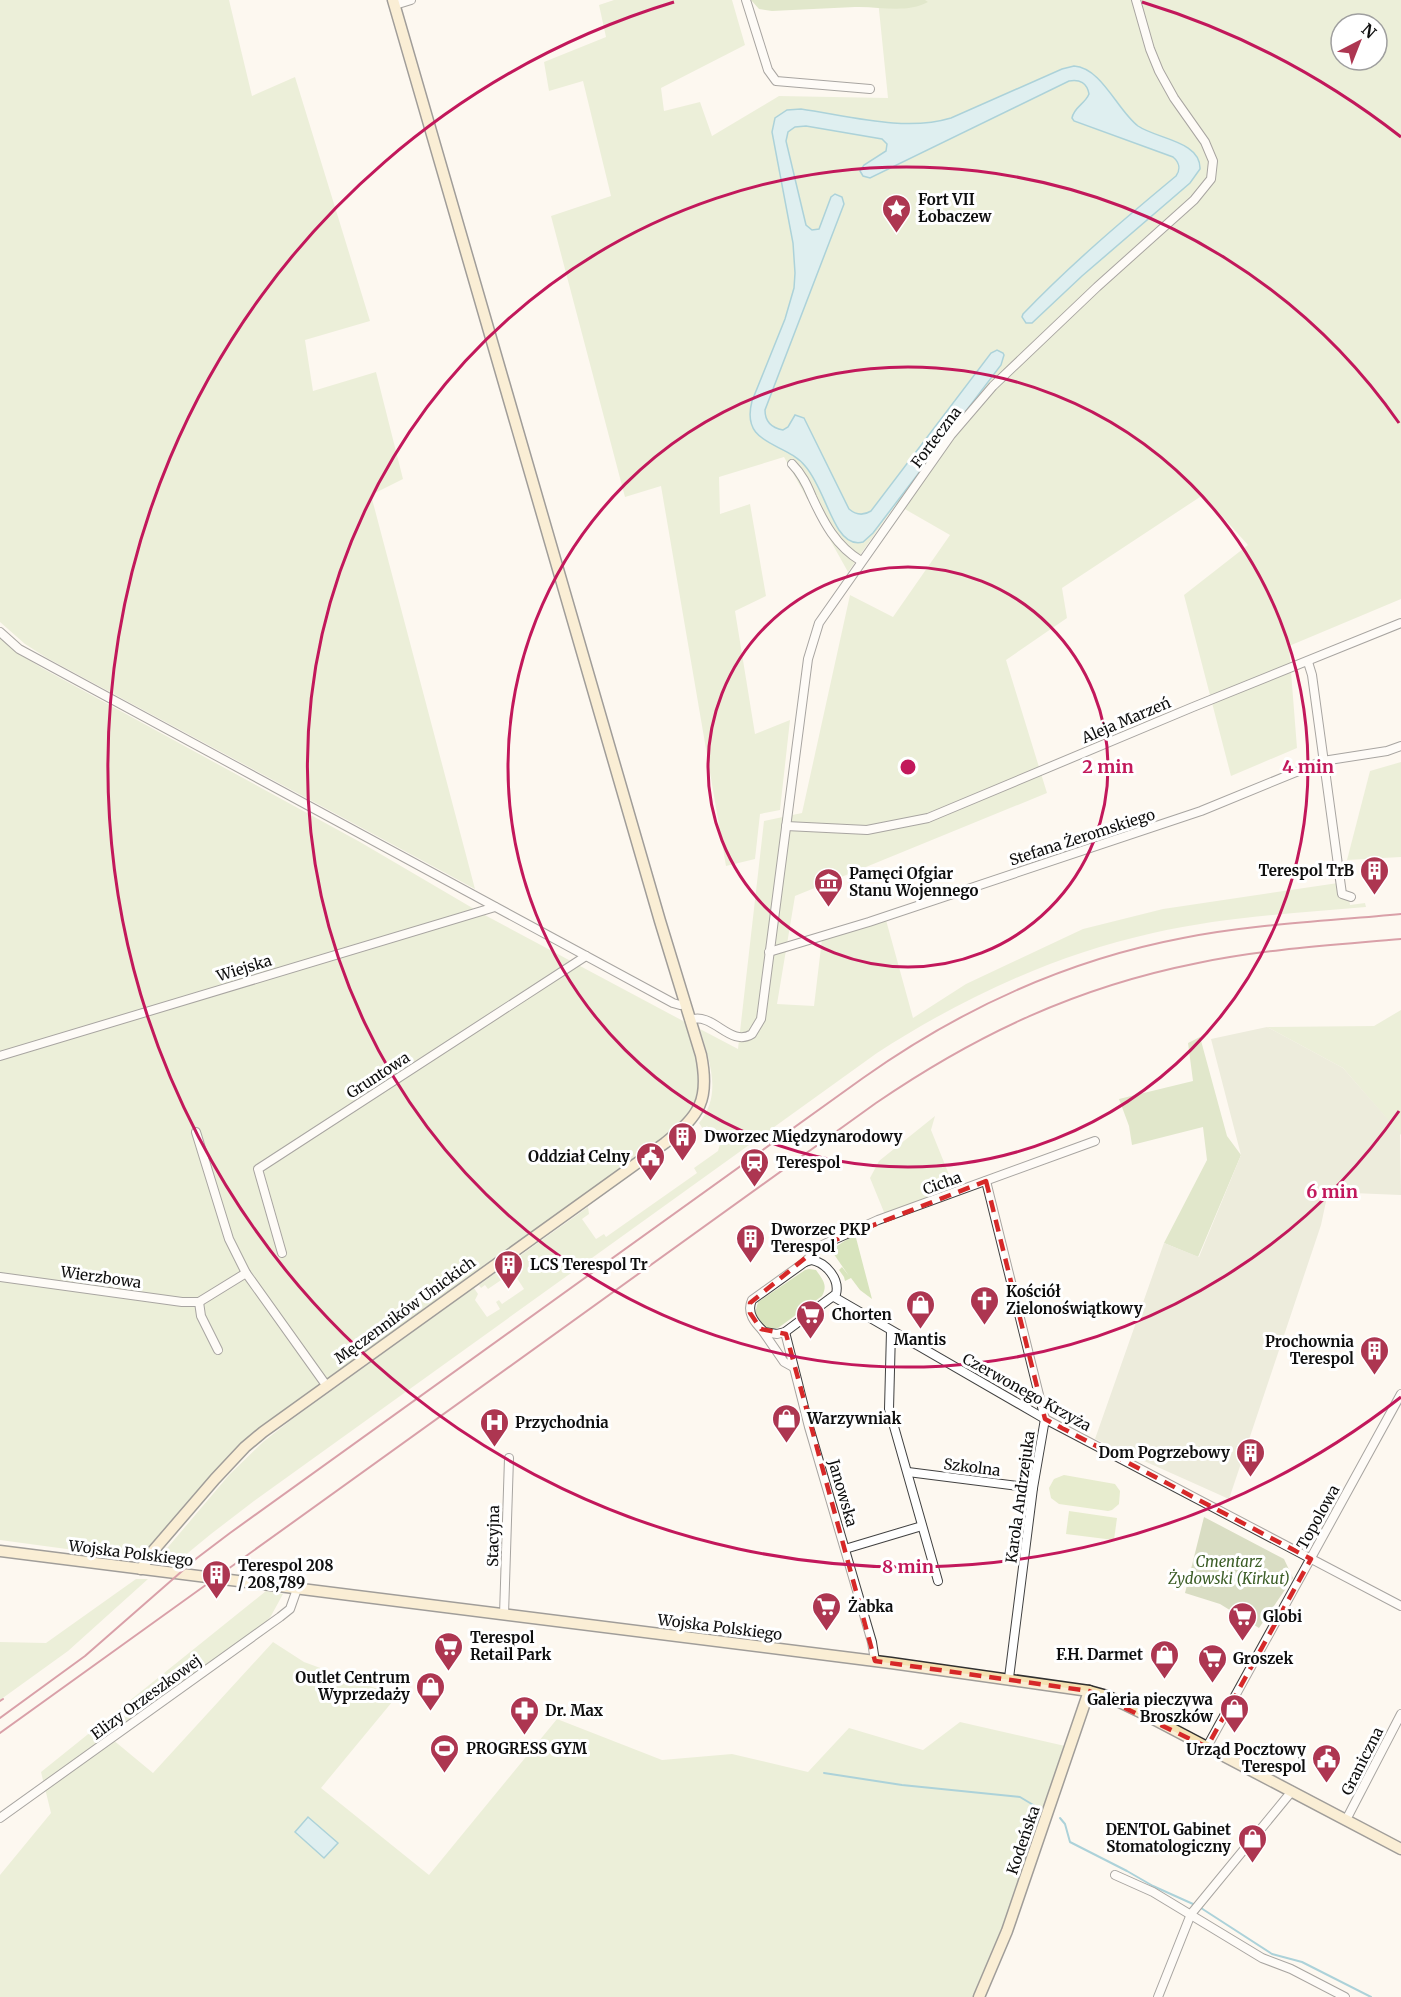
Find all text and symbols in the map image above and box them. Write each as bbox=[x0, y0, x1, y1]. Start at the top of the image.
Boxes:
north arrow bbox=[1329, 12, 1389, 72]
text: N bbox=[1358, 19, 1381, 43]
place label: Fort VII Łobaczew bbox=[918, 190, 993, 226]
place icon: Fort VII Łobaczew bbox=[881, 192, 913, 234]
street label: Forteczna bbox=[907, 403, 965, 471]
street label: Aleja Marzeń bbox=[1078, 693, 1173, 748]
text: 2 min bbox=[1082, 755, 1134, 778]
text: 4 min bbox=[1282, 755, 1334, 778]
centre of rings bbox=[898, 757, 918, 777]
street label: Stefana Żeromskiego bbox=[1007, 804, 1157, 870]
building icon: Terespol TrB bbox=[1359, 854, 1391, 896]
place label: Terespol TrB bbox=[1258, 861, 1355, 880]
place label: Pamęci Ofgiar Stanu Wojennego bbox=[849, 864, 979, 900]
museum icon: Pamęci Ofgiar Stanu Wojennego bbox=[812, 866, 844, 908]
street label: Wiejska bbox=[213, 951, 274, 986]
street label: Gruntowa bbox=[343, 1048, 413, 1102]
building icon: Dworzec Międzynarodowy bbox=[667, 1120, 699, 1162]
place label: Dworzec Międzynarodowy bbox=[704, 1127, 903, 1146]
public building icon: Oddział Celny bbox=[635, 1140, 667, 1182]
station icon: Terespol bbox=[739, 1146, 771, 1188]
place label: Oddział Celny bbox=[528, 1147, 630, 1166]
place label: Terespol bbox=[776, 1153, 840, 1172]
street label: Cicha bbox=[920, 1167, 964, 1199]
text: 6 min bbox=[1306, 1180, 1358, 1203]
place label: Dworzec PKP Terespol bbox=[771, 1220, 870, 1256]
building icon: Dworzec PKP Terespol bbox=[734, 1222, 766, 1264]
building icon: LCS Terespol Tr bbox=[493, 1248, 525, 1290]
street label: Męczenników Unickich bbox=[331, 1252, 479, 1368]
place label: LCS Terespol Tr bbox=[530, 1255, 648, 1274]
street label: Wierzbowa bbox=[59, 1262, 142, 1292]
place label: Kościół Zielonoświątkowy bbox=[1006, 1282, 1143, 1318]
church icon: Kościół Zielonoświątkowy bbox=[969, 1284, 1001, 1326]
shop icon: Mantis bbox=[904, 1288, 936, 1330]
supermarket icon: Chorten bbox=[795, 1298, 827, 1340]
place label: Chorten bbox=[832, 1305, 892, 1324]
place label: Mantis bbox=[894, 1330, 947, 1349]
place label: Prochownia Terespol bbox=[1265, 1332, 1355, 1368]
building icon: Prochownia Terespol bbox=[1359, 1334, 1391, 1376]
street label: Czerwonego Krzyża bbox=[959, 1349, 1095, 1435]
shop icon: Warzywniak bbox=[770, 1402, 802, 1444]
hospital icon: Przychodnia bbox=[478, 1406, 510, 1448]
place label: Warzywniak bbox=[806, 1409, 901, 1428]
place label: Przychodnia bbox=[515, 1413, 609, 1432]
street label: Karola Andrzejuka bbox=[1001, 1430, 1039, 1564]
building icon: Dom Pogrzebowy bbox=[1235, 1436, 1267, 1478]
place label: Dom Pogrzebowy bbox=[1098, 1443, 1230, 1462]
street label: Szkolna bbox=[942, 1454, 1002, 1480]
street label: Janowska bbox=[824, 1456, 862, 1529]
street label: Topolowa bbox=[1292, 1481, 1344, 1553]
street label: Stacyjna bbox=[483, 1505, 503, 1567]
street label: Wojska Polskiego bbox=[67, 1536, 195, 1570]
park label: Cmentarz Żydowski (Kirkut) bbox=[1167, 1552, 1290, 1588]
text: 8 min bbox=[882, 1555, 934, 1578]
place label: Terespol 208 / 208,789 bbox=[238, 1556, 334, 1593]
building icon: Terespol 208 / 208,789 bbox=[201, 1558, 233, 1600]
supermarket icon: Żabka bbox=[811, 1590, 843, 1632]
place label: Żabka bbox=[848, 1596, 894, 1616]
supermarket icon: Globi bbox=[1226, 1600, 1258, 1642]
place label: Globi bbox=[1263, 1607, 1302, 1626]
street label: Wojska Polskiego bbox=[656, 1610, 784, 1644]
place label: Terespol Retail Park bbox=[470, 1628, 552, 1664]
supermarket icon: Terespol Retail Park bbox=[433, 1630, 465, 1672]
shop icon: F.H. Darmet bbox=[1148, 1638, 1180, 1680]
supermarket icon: Groszek bbox=[1196, 1642, 1228, 1684]
place label: F.H. Darmet bbox=[1056, 1645, 1143, 1664]
place label: Groszek bbox=[1233, 1649, 1293, 1668]
street label: Elizy Orzeszkowej bbox=[87, 1651, 205, 1743]
place label: Outlet Centrum Wyprzedaży bbox=[295, 1668, 410, 1704]
shop icon: Outlet Centrum Wyprzedaży bbox=[415, 1670, 447, 1712]
place label: Galeria pieczywa Broszków bbox=[1087, 1690, 1214, 1726]
shop icon: Galeria pieczywa Broszków bbox=[1218, 1692, 1250, 1734]
pharmacy icon: Dr. Max bbox=[508, 1694, 540, 1736]
place label: Dr. Max bbox=[545, 1701, 604, 1720]
street label: Graniczna bbox=[1337, 1724, 1387, 1798]
sports icon: PROGRESS GYM bbox=[429, 1732, 461, 1774]
place label: PROGRESS GYM bbox=[466, 1739, 588, 1758]
place label: Urząd Pocztowy Terespol bbox=[1186, 1740, 1306, 1776]
public building icon: Urząd Pocztowy Terespol bbox=[1311, 1742, 1343, 1784]
street label: Kodeńska bbox=[1002, 1803, 1044, 1877]
place label: DENTOL Gabinet Stomatologiczny bbox=[1105, 1820, 1231, 1856]
shop icon: DENTOL Gabinet Stomatologiczny bbox=[1236, 1822, 1268, 1864]

